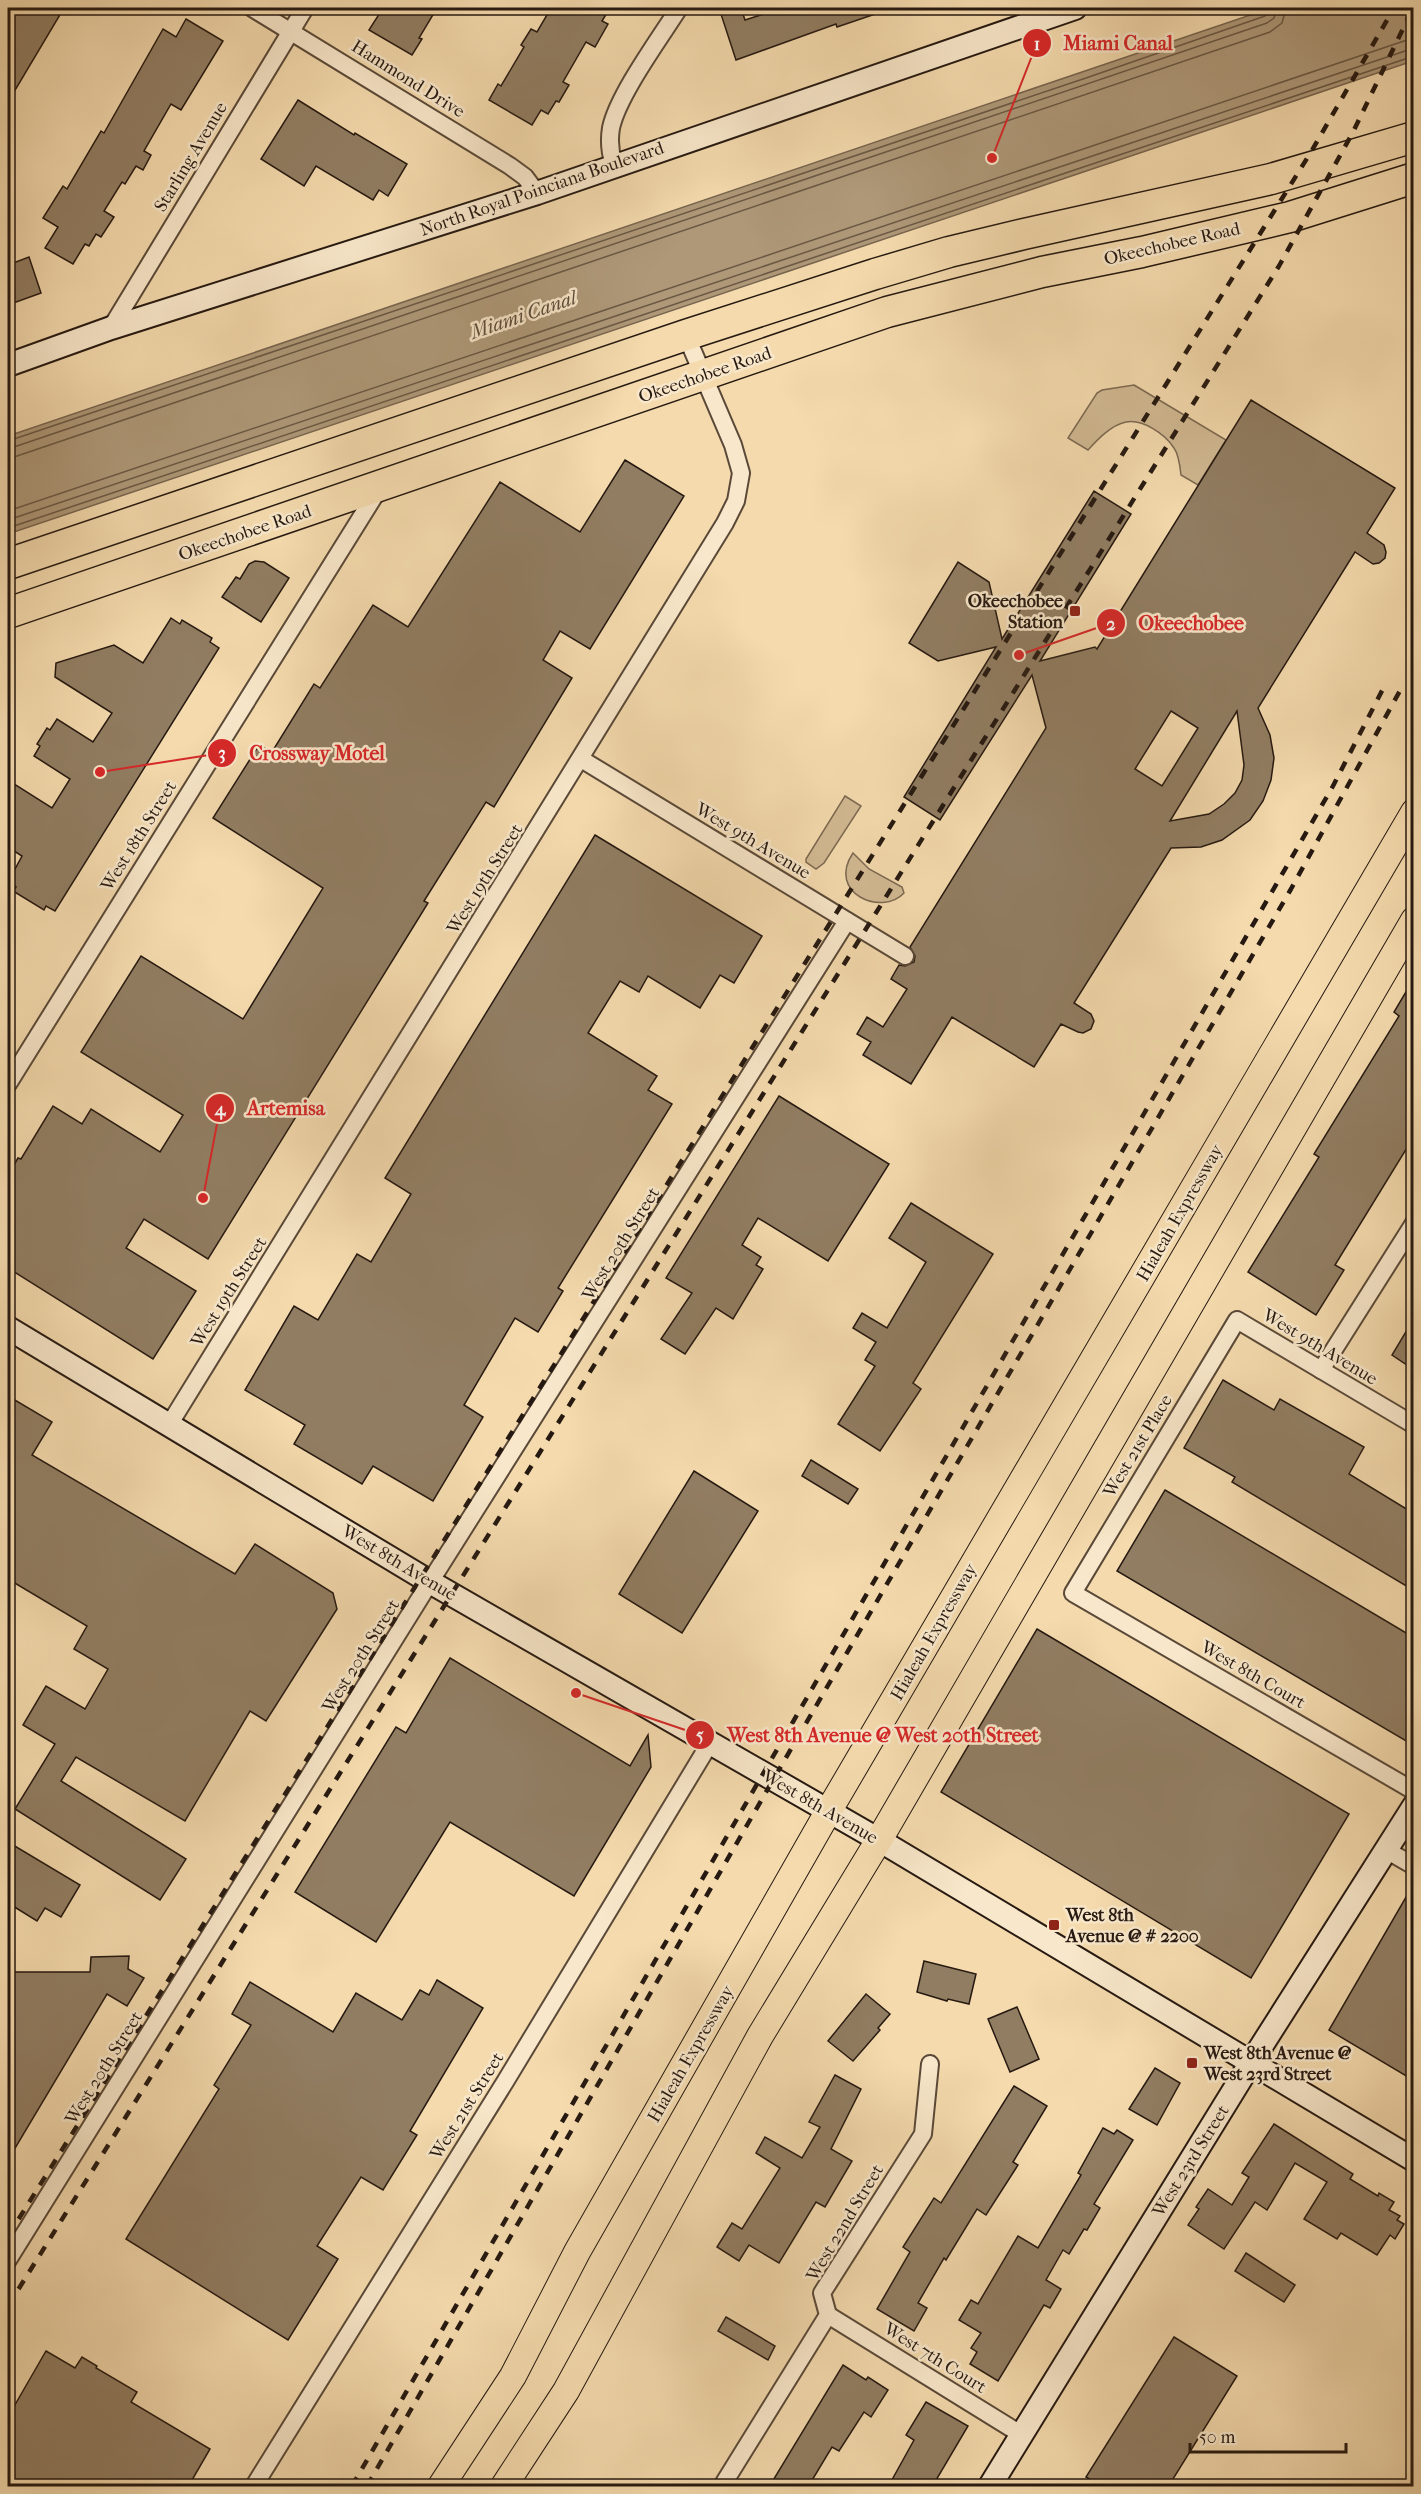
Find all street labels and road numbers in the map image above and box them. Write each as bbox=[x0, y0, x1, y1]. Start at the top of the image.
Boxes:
street label: Hammond Drive bbox=[348, 36, 469, 122]
street label: Starling Avenue bbox=[150, 98, 232, 216]
street label: North Royal Poinciana Boulevard bbox=[417, 137, 667, 241]
street label: Okeechobee Road bbox=[1102, 218, 1242, 270]
street label: Okeechobee Road bbox=[636, 342, 774, 408]
street label: Okeechobee Road bbox=[176, 500, 314, 566]
street label: West 18th Street bbox=[96, 777, 182, 896]
street label: West 9th Avenue bbox=[691, 798, 814, 884]
street label: West 19th Street bbox=[442, 819, 528, 939]
street label: Hialeah Expressway bbox=[1132, 1140, 1228, 1285]
street label: West 20th Street bbox=[577, 1183, 664, 1305]
street label: West 19th Street bbox=[186, 1232, 272, 1352]
street label: West 9th Avenue bbox=[1258, 1304, 1381, 1390]
street label: West 21st Place bbox=[1099, 1391, 1177, 1502]
street label: West 8th Avenue bbox=[337, 1520, 460, 1605]
street label: Hialeah Expressway bbox=[886, 1559, 982, 1704]
street label: West 20th Street bbox=[317, 1595, 404, 1717]
street label: West 8th Court bbox=[1196, 1636, 1309, 1714]
street label: West 8th Avenue bbox=[758, 1765, 882, 1849]
street label: Hialeah Expressway bbox=[643, 1981, 739, 2126]
street label: West 20th Street bbox=[60, 2007, 147, 2129]
street label: West 21st Street bbox=[425, 2048, 509, 2164]
street label: West 23rd Street bbox=[1148, 2101, 1234, 2221]
street label: West 22nd Street bbox=[801, 2160, 888, 2286]
street label: West 7th Court bbox=[879, 2318, 991, 2398]

